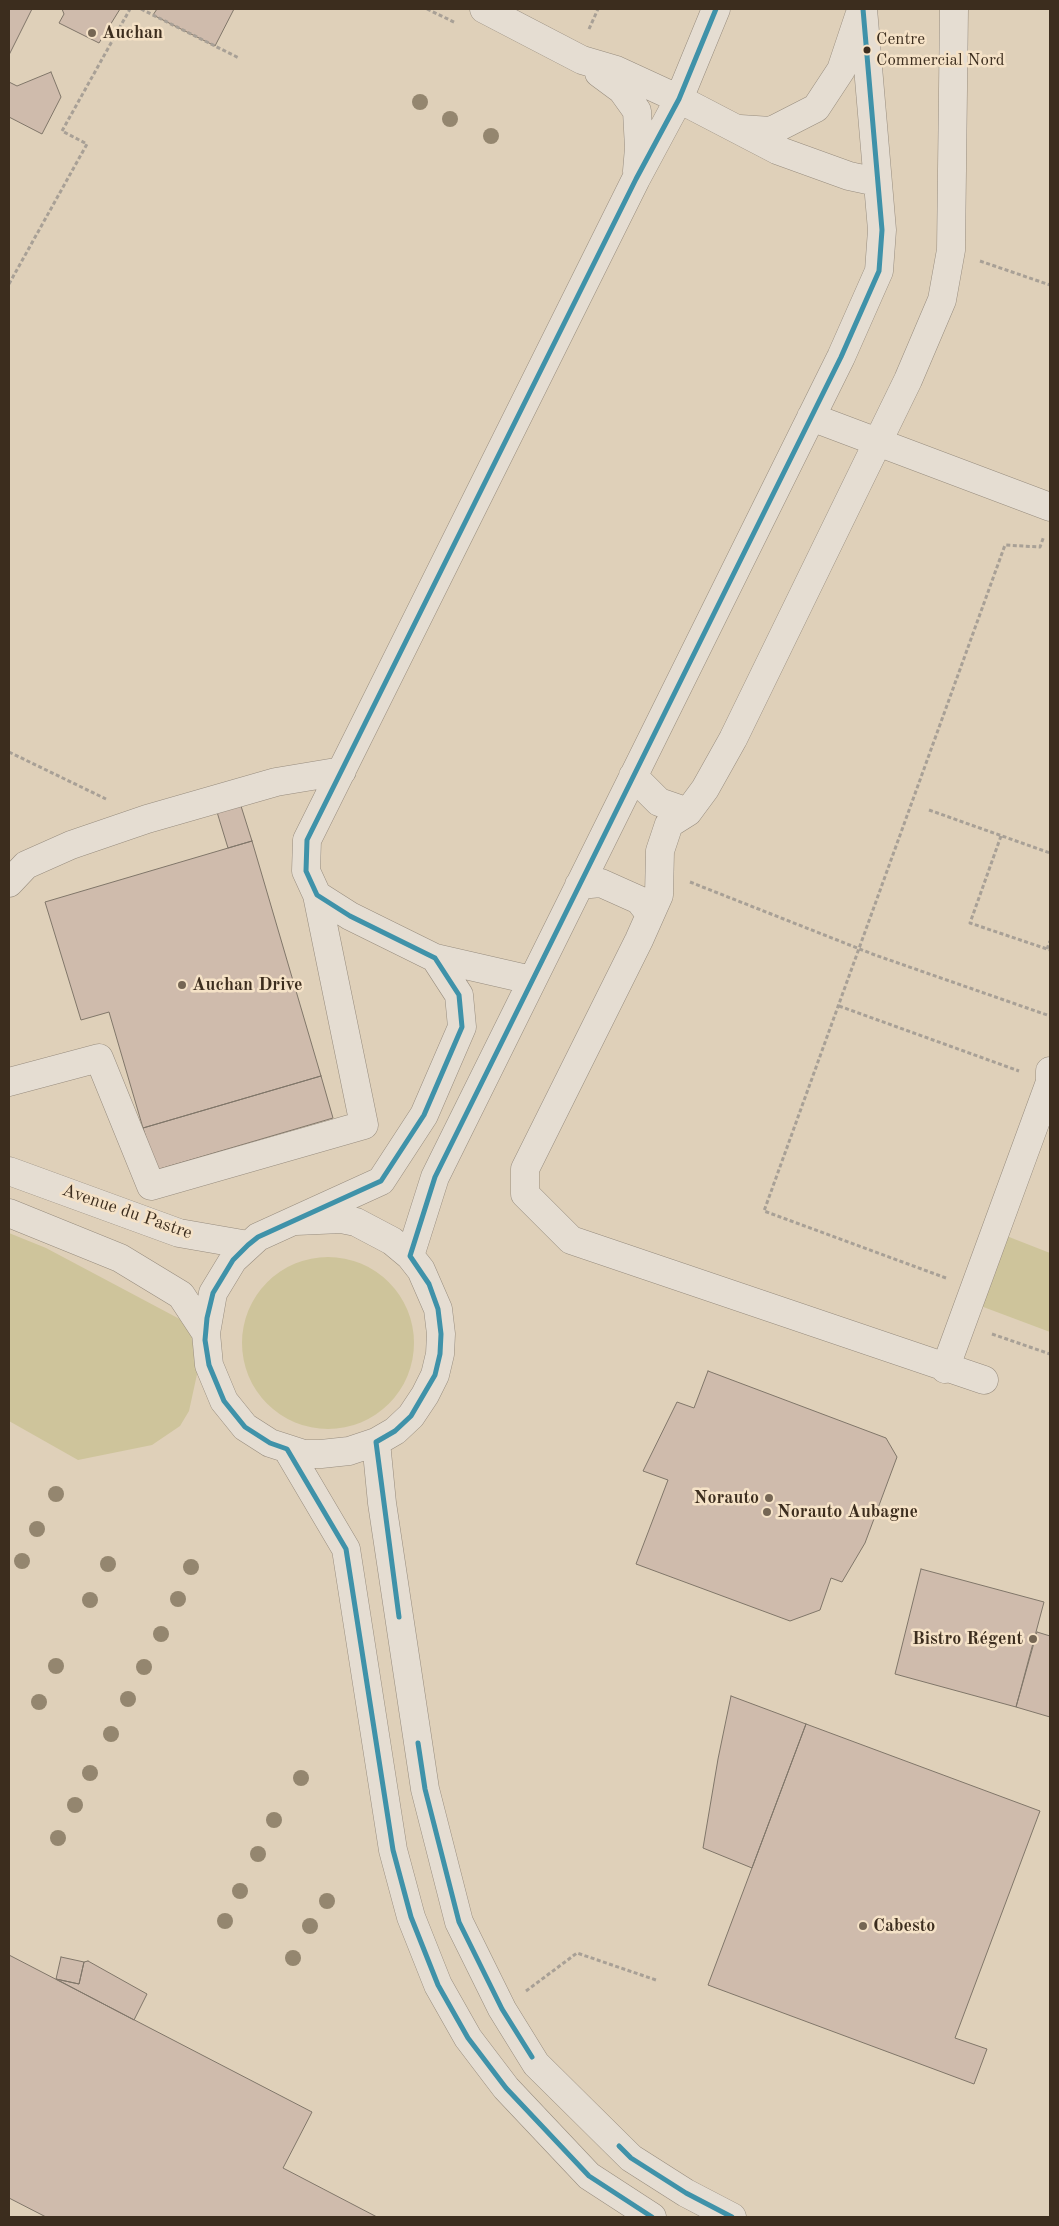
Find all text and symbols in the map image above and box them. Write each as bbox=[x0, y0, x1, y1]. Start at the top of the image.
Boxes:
place label: Auchan bbox=[102, 22, 163, 44]
marker: Auchan bbox=[86, 27, 98, 39]
place label: Centre Commercial Nord bbox=[876, 30, 1005, 70]
marker: Centre Commercial Nord bbox=[862, 45, 872, 55]
place label: Auchan Drive bbox=[192, 974, 302, 996]
marker: Auchan Drive bbox=[176, 979, 188, 991]
street label: Avenue du Pastre bbox=[59, 1180, 195, 1244]
place label: Norauto bbox=[694, 1487, 759, 1509]
marker: Norauto bbox=[763, 1492, 775, 1504]
place label: Norauto Aubagne bbox=[777, 1501, 918, 1523]
marker: Norauto Aubagne bbox=[761, 1506, 773, 1518]
place label: Bistro Régent bbox=[912, 1628, 1023, 1650]
marker: Bistro Régent bbox=[1027, 1633, 1039, 1645]
place label: Cabesto bbox=[873, 1915, 935, 1937]
marker: Cabesto bbox=[857, 1920, 869, 1932]

